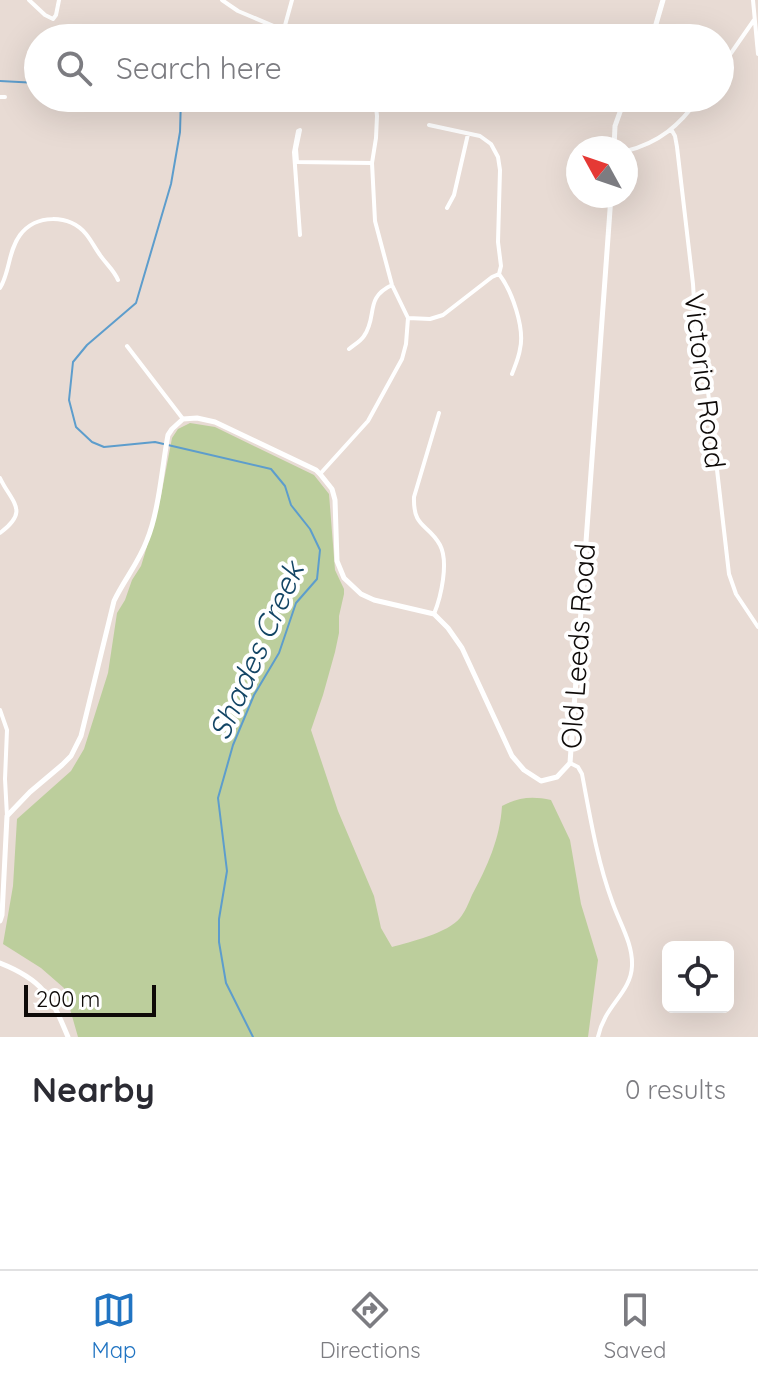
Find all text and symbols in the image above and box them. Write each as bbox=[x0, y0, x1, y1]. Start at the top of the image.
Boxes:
search box bbox=[24, 24, 734, 112]
icon: search bbox=[52, 46, 96, 90]
text: Search here bbox=[116, 49, 282, 87]
north arrow bbox=[566, 136, 638, 208]
street label: Victoria Road bbox=[677, 291, 734, 471]
street label: Old Leeds Road bbox=[553, 542, 602, 750]
water label: Shades Creek bbox=[200, 553, 313, 745]
map controls bbox=[662, 941, 734, 1013]
button: locate bbox=[662, 941, 734, 1013]
scale bar bbox=[24, 981, 156, 1017]
text: 200 m bbox=[36, 985, 100, 1013]
text: Nearby bbox=[32, 1068, 155, 1111]
text: 0 results bbox=[625, 1073, 726, 1106]
tab: Map bbox=[92, 1288, 136, 1364]
tab: Directions bbox=[320, 1288, 420, 1364]
tab: Saved bbox=[604, 1288, 666, 1364]

